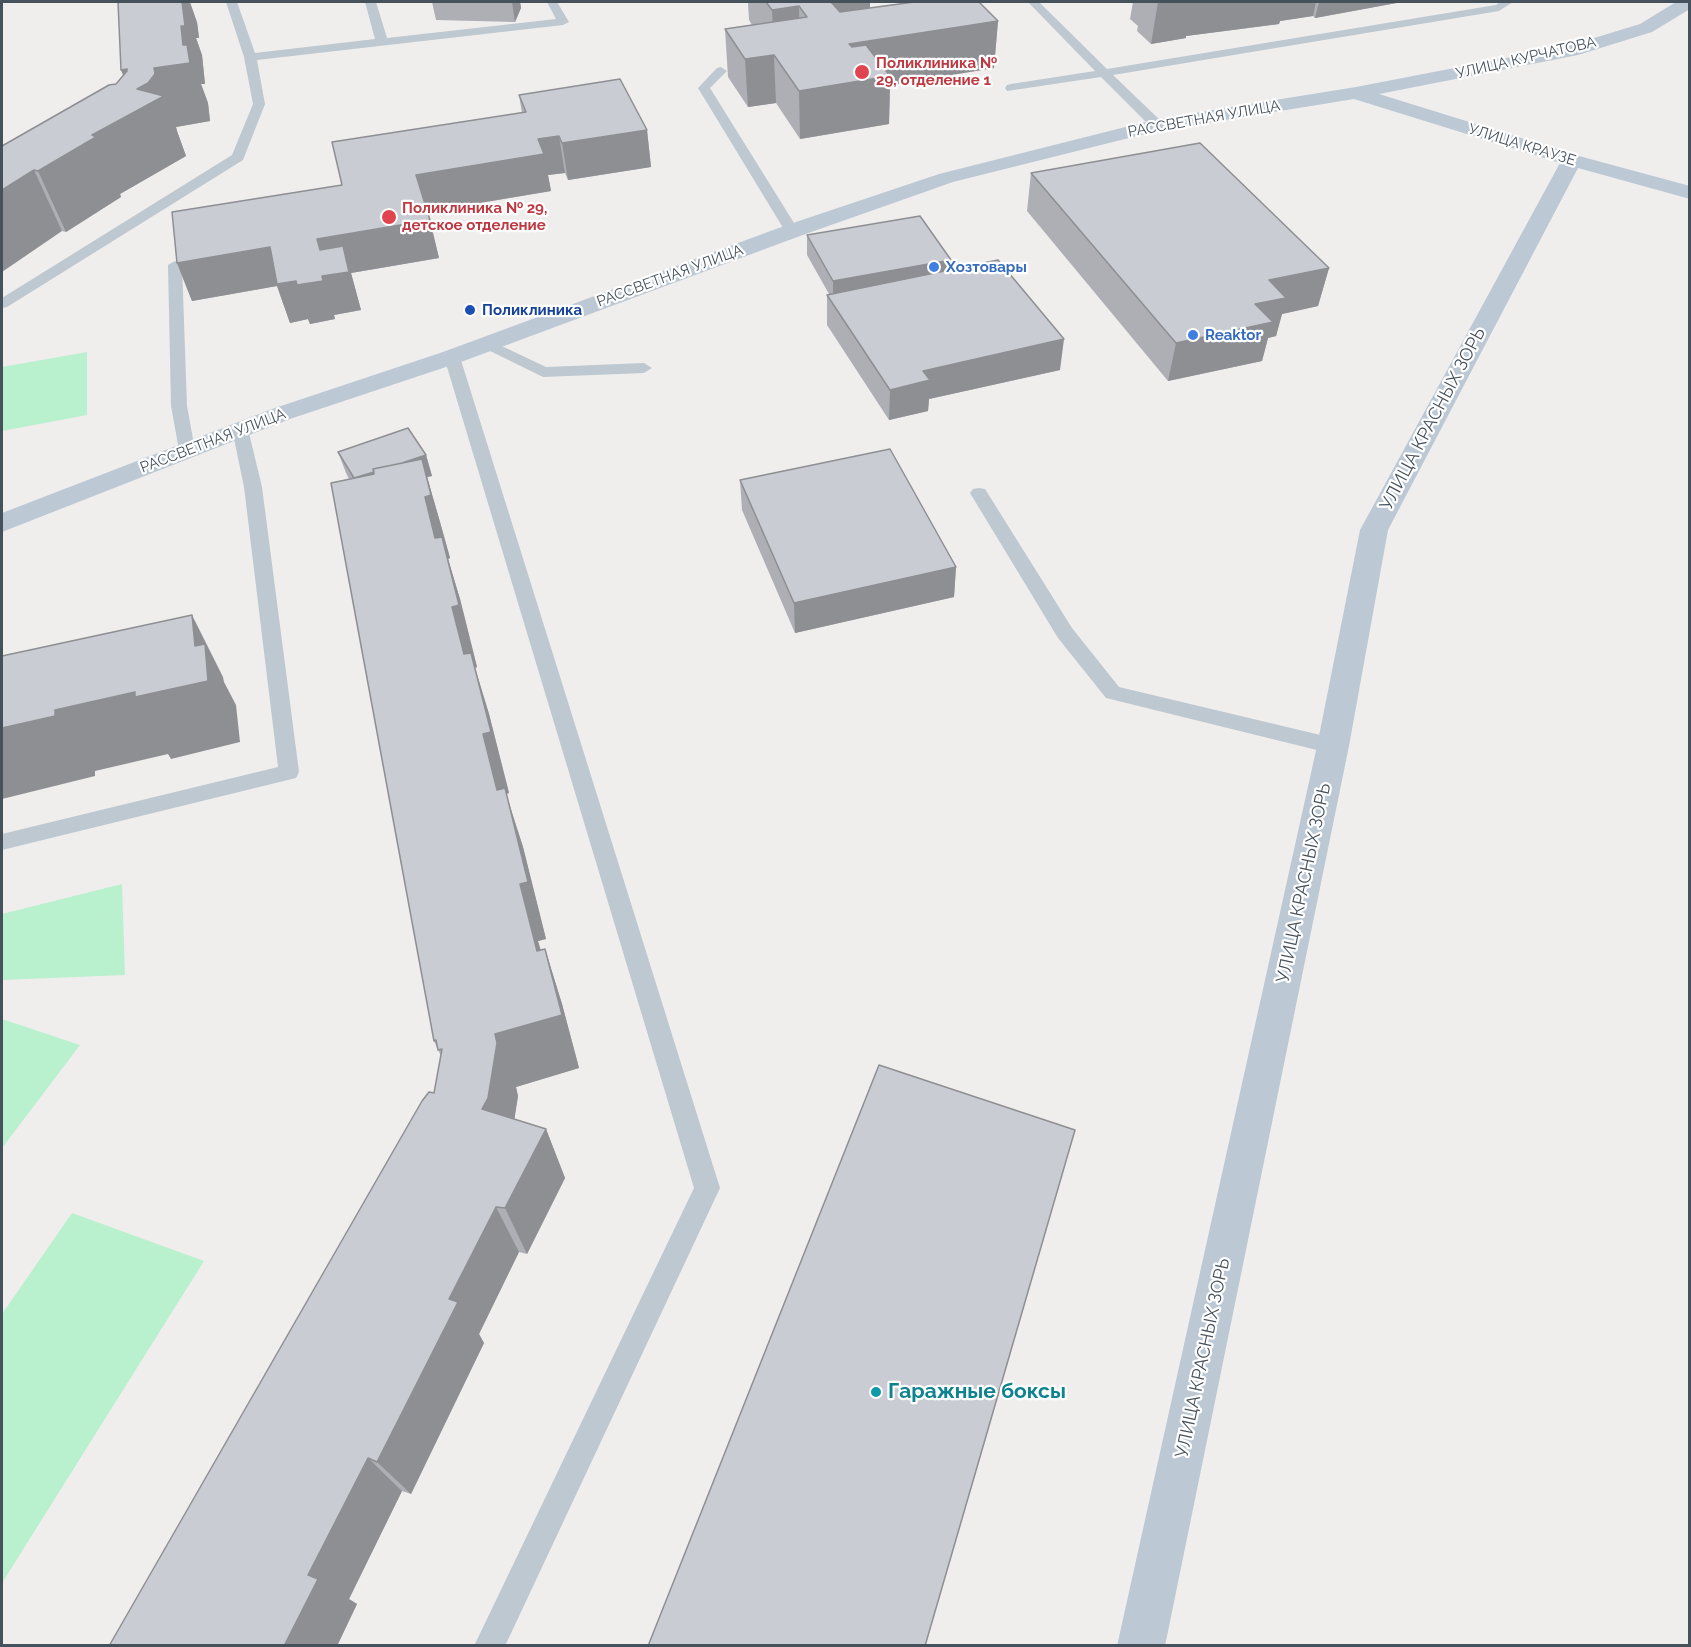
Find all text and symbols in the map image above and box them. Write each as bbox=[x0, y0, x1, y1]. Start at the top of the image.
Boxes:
street label: УЛИЦА КУРЧАТОВА bbox=[1454, 33, 1598, 83]
place label: Поликлиника № 29, отделение 1 bbox=[876, 54, 997, 89]
marker: Поликлиника № 29, отделение 1 bbox=[853, 63, 871, 81]
street label: РАССВЕТНАЯ УЛИЦА bbox=[1126, 97, 1282, 141]
street label: УЛИЦА КРАУЗЕ bbox=[1466, 120, 1578, 170]
place label: Поликлиника № 29, детское отделение bbox=[402, 199, 547, 234]
marker: Поликлиника № 29, детское отделение bbox=[380, 208, 398, 226]
street label: РАССВЕТНАЯ УЛИЦА bbox=[594, 241, 746, 311]
place label: Хозтовары bbox=[946, 258, 1027, 276]
marker: Хозтовары bbox=[927, 260, 941, 274]
place label: Поликлиника bbox=[482, 301, 582, 319]
marker: Поликлиника bbox=[463, 303, 477, 317]
street label: УЛИЦА КРАСНЫХ ЗОРЬ bbox=[1376, 324, 1490, 514]
place label: Reaktor bbox=[1205, 326, 1261, 344]
marker: Reaktor bbox=[1186, 328, 1200, 342]
street label: РАССВЕТНАЯ УЛИЦА bbox=[138, 405, 288, 477]
street label: УЛИЦА КРАСНЫХ ЗОРЬ bbox=[1272, 781, 1336, 985]
street label: УЛИЦА КРАСНЫХ ЗОРЬ bbox=[1171, 1256, 1235, 1460]
place label: Гаражные боксы bbox=[888, 1379, 1066, 1405]
marker: Гаражные боксы bbox=[869, 1385, 883, 1399]

